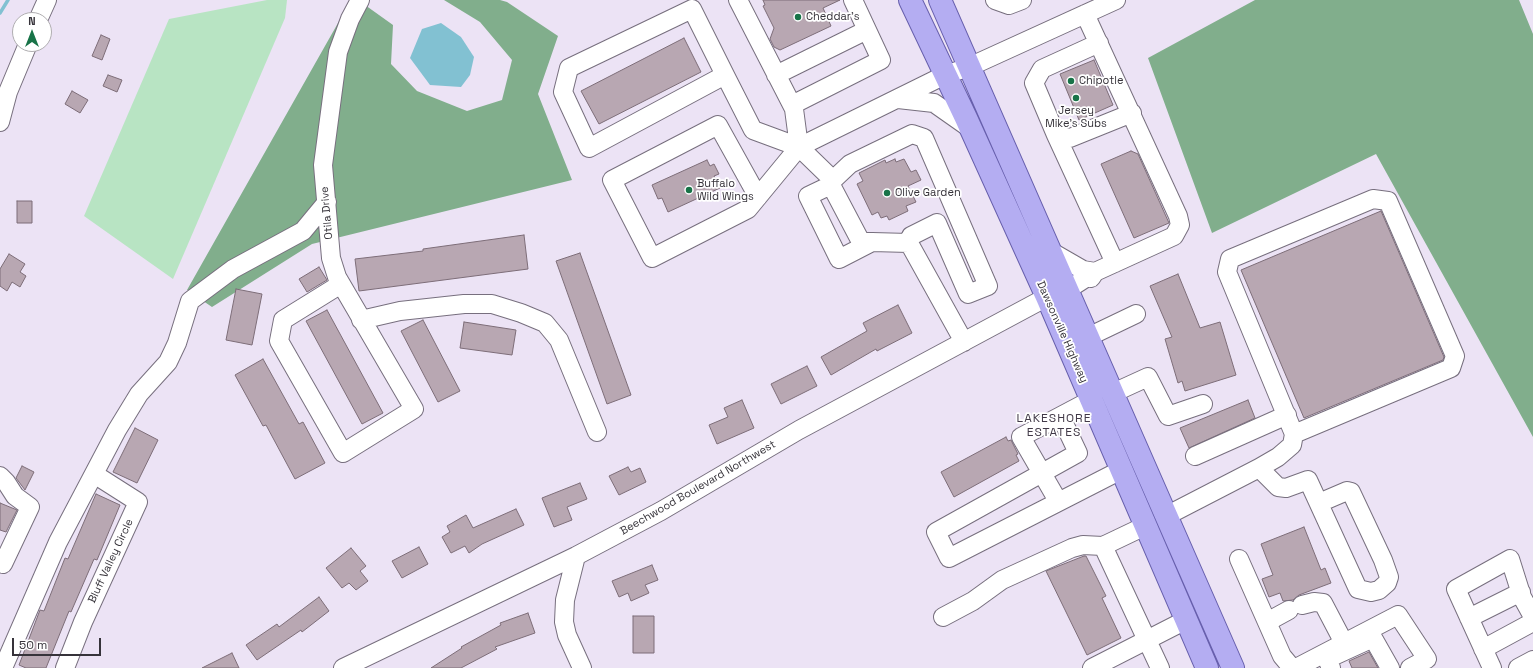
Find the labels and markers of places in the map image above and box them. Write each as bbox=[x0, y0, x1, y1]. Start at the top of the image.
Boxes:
place label: Cheddar's bbox=[806, 10, 859, 24]
marker: Cheddar's bbox=[793, 12, 803, 22]
place label: Chipotle bbox=[1079, 74, 1123, 88]
marker: Chipotle bbox=[1066, 76, 1076, 86]
marker: Jersey Mike's Subs bbox=[1071, 93, 1081, 103]
place label: Jersey Mike's Subs bbox=[1045, 104, 1107, 130]
place label: Buffalo Wild Wings bbox=[697, 177, 754, 203]
marker: Buffalo Wild Wings bbox=[684, 185, 694, 195]
place label: Olive Garden bbox=[895, 186, 961, 200]
marker: Olive Garden bbox=[882, 188, 892, 198]

